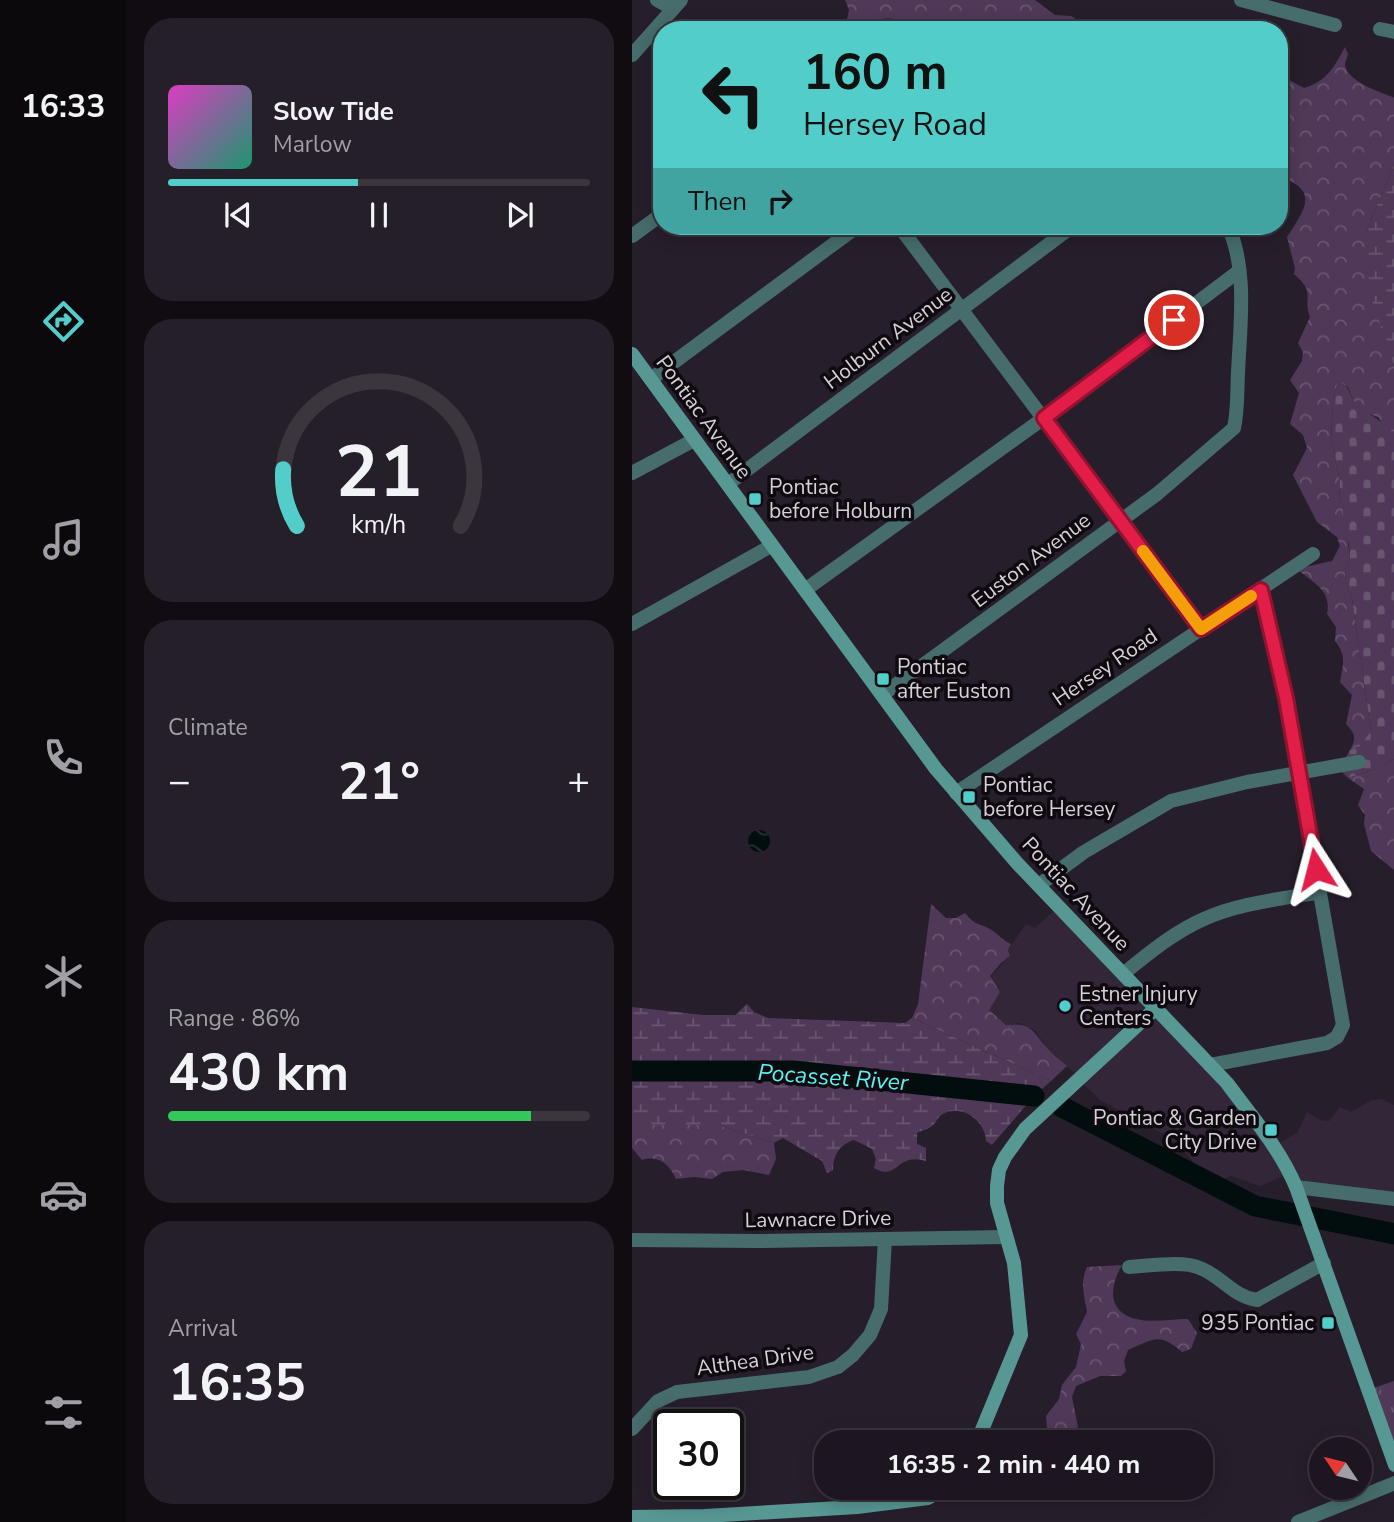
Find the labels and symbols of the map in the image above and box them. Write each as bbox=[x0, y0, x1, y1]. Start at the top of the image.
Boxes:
street label: Holburn Avenue bbox=[818, 280, 958, 396]
pin bbox=[1144, 290, 1204, 350]
street label: Pontiac Avenue bbox=[650, 350, 758, 484]
place label: Pontiac before Holburn bbox=[769, 473, 912, 525]
marker: Pontiac before Holburn bbox=[747, 491, 763, 507]
street label: Euston Avenue bbox=[966, 506, 1096, 614]
street label: Hersey Road bbox=[1047, 622, 1163, 712]
place label: Pontiac after Euston bbox=[897, 653, 1011, 705]
marker: Pontiac after Euston bbox=[875, 671, 891, 687]
place label: Pontiac before Hersey bbox=[983, 771, 1115, 823]
marker: Pontiac before Hersey bbox=[961, 789, 977, 805]
street label: Pontiac Avenue bbox=[1016, 831, 1136, 957]
position arrow bbox=[1279, 832, 1353, 906]
place label: Estner Injury Centers bbox=[1079, 980, 1198, 1032]
marker: Estner Injury Centers bbox=[1057, 998, 1073, 1014]
water label: Pocasset River bbox=[757, 1057, 910, 1098]
place label: Pontiac & Garden City Drive bbox=[1093, 1104, 1257, 1156]
marker: Pontiac & Garden City Drive bbox=[1263, 1122, 1279, 1138]
street label: Lawnacre Drive bbox=[744, 1204, 892, 1234]
place label: 935 Pontiac bbox=[1201, 1309, 1314, 1337]
marker: 935 Pontiac bbox=[1320, 1315, 1336, 1331]
street label: Althea Drive bbox=[695, 1338, 815, 1382]
speed limit sign: 30 bbox=[653, 1409, 744, 1500]
north arrow bbox=[1309, 1437, 1372, 1500]

